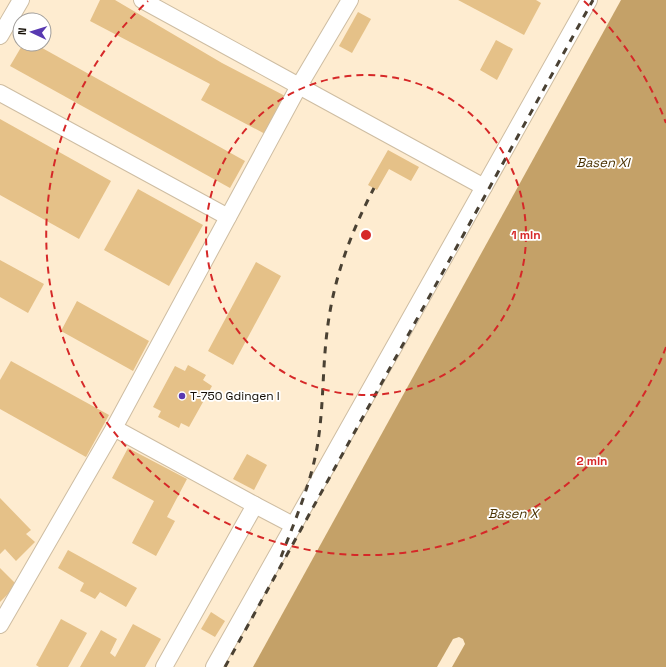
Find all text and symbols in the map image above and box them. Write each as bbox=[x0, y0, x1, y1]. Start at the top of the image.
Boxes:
north arrow bbox=[12, 12, 52, 52]
text: N bbox=[15, 27, 29, 35]
water label: Basen XI bbox=[576, 154, 631, 171]
text: 1 min bbox=[511, 227, 541, 243]
centre of rings bbox=[359, 228, 373, 242]
place label: T-750 Gdingen I bbox=[190, 388, 280, 404]
marker: T-750 Gdingen I bbox=[177, 391, 187, 401]
text: 2 min bbox=[576, 453, 608, 469]
water label: Basen X bbox=[488, 505, 541, 522]

